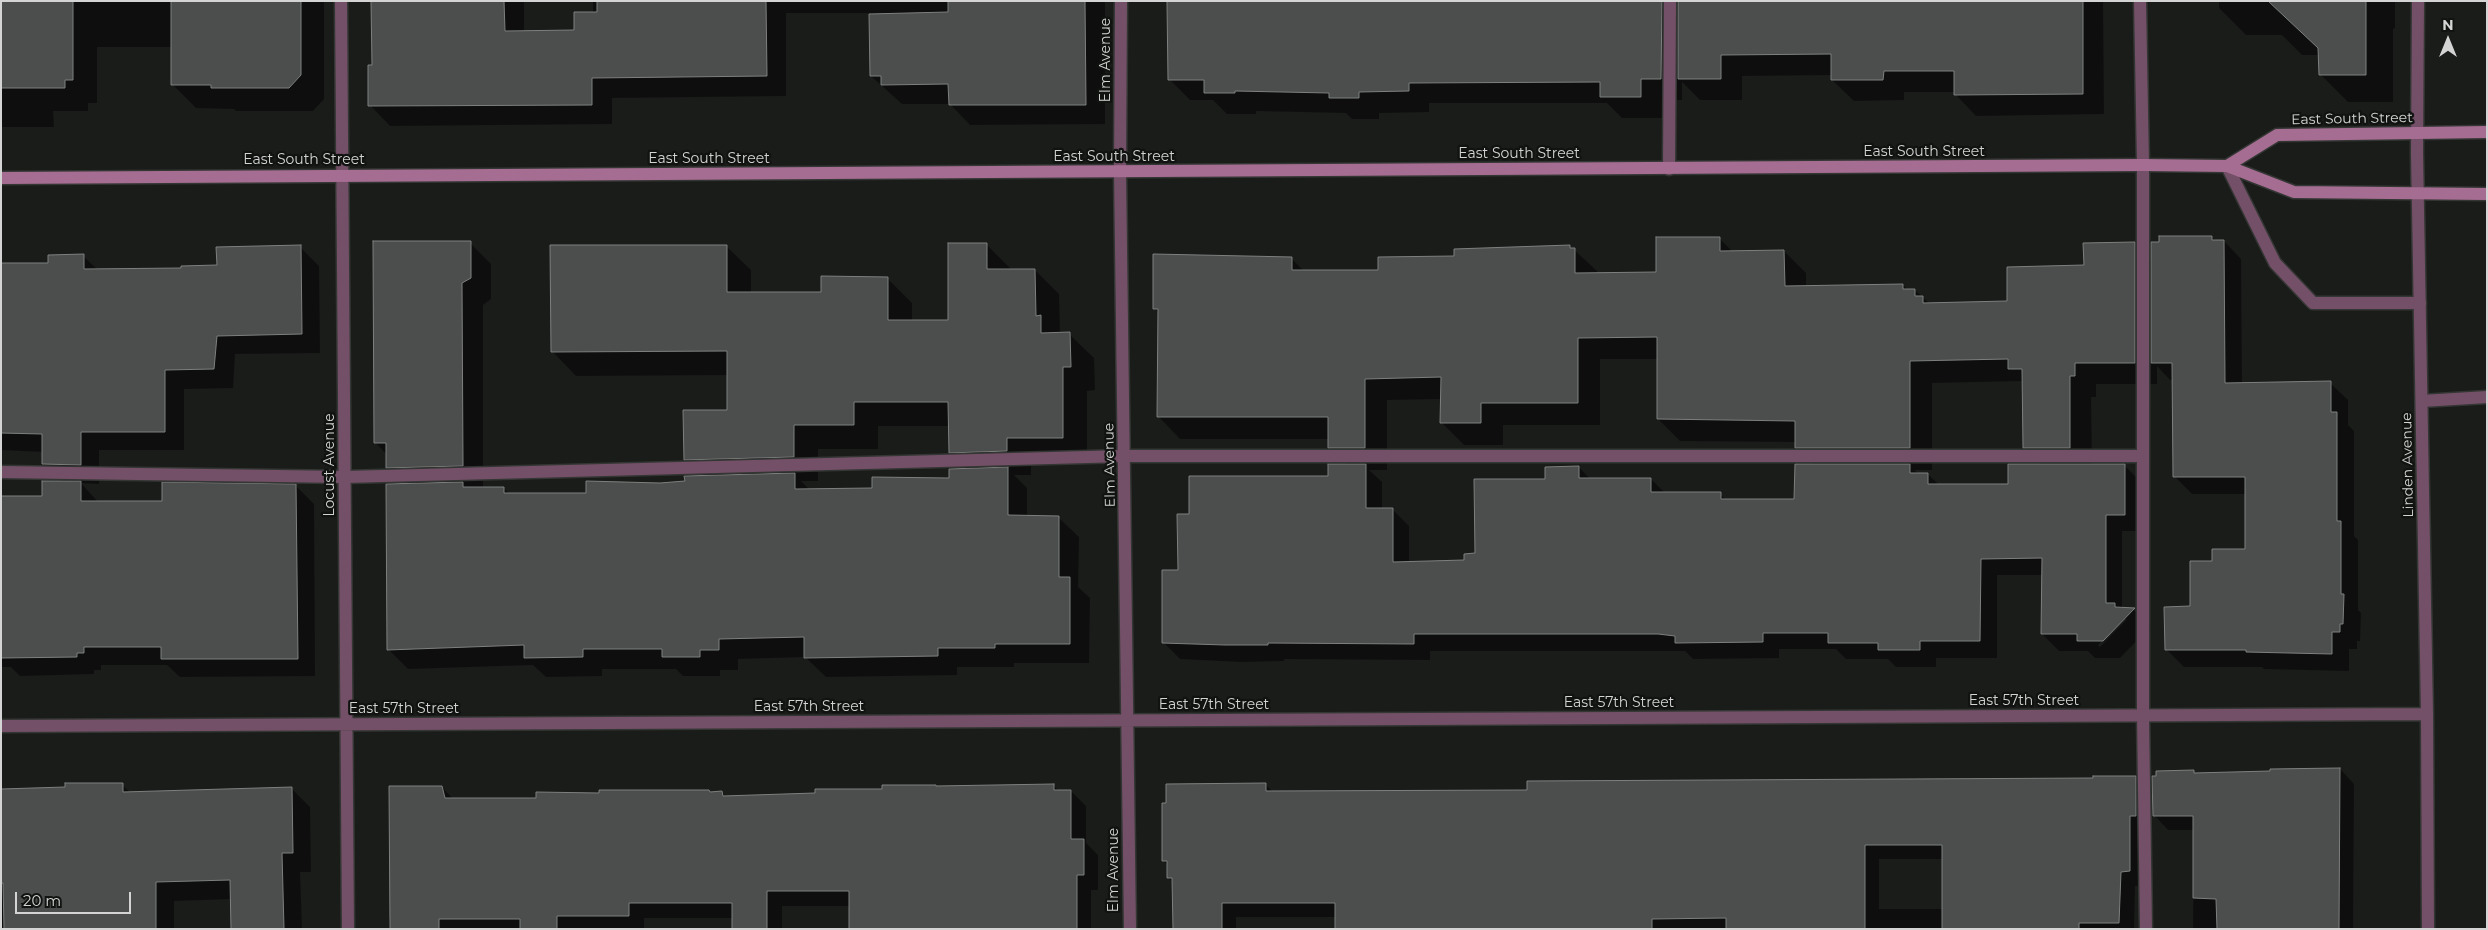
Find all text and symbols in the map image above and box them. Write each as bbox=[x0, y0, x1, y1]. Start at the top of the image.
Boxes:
north arrow bbox=[2423, 15, 2473, 65]
text: N bbox=[2442, 16, 2454, 34]
street label: Elm Avenue bbox=[1098, 18, 1114, 102]
street label: East South Street bbox=[2291, 110, 2413, 128]
street label: East South Street bbox=[1863, 144, 1985, 160]
street label: East South Street bbox=[1458, 146, 1580, 162]
street label: East South Street bbox=[1053, 149, 1175, 165]
street label: East South Street bbox=[648, 151, 770, 167]
street label: East South Street bbox=[243, 152, 365, 168]
street label: Linden Avenue bbox=[2399, 412, 2417, 518]
street label: Locust Avenue bbox=[322, 413, 338, 517]
street label: Elm Avenue bbox=[1101, 423, 1119, 507]
street label: East 57th Street bbox=[1969, 693, 2079, 709]
street label: East 57th Street bbox=[1564, 695, 1674, 711]
street label: East 57th Street bbox=[1159, 697, 1269, 713]
street label: East 57th Street bbox=[754, 699, 864, 715]
street label: East 57th Street bbox=[349, 701, 459, 717]
street label: Elm Avenue bbox=[1106, 828, 1122, 912]
scale bar bbox=[18, 882, 134, 914]
text: 20 m bbox=[23, 891, 61, 910]

